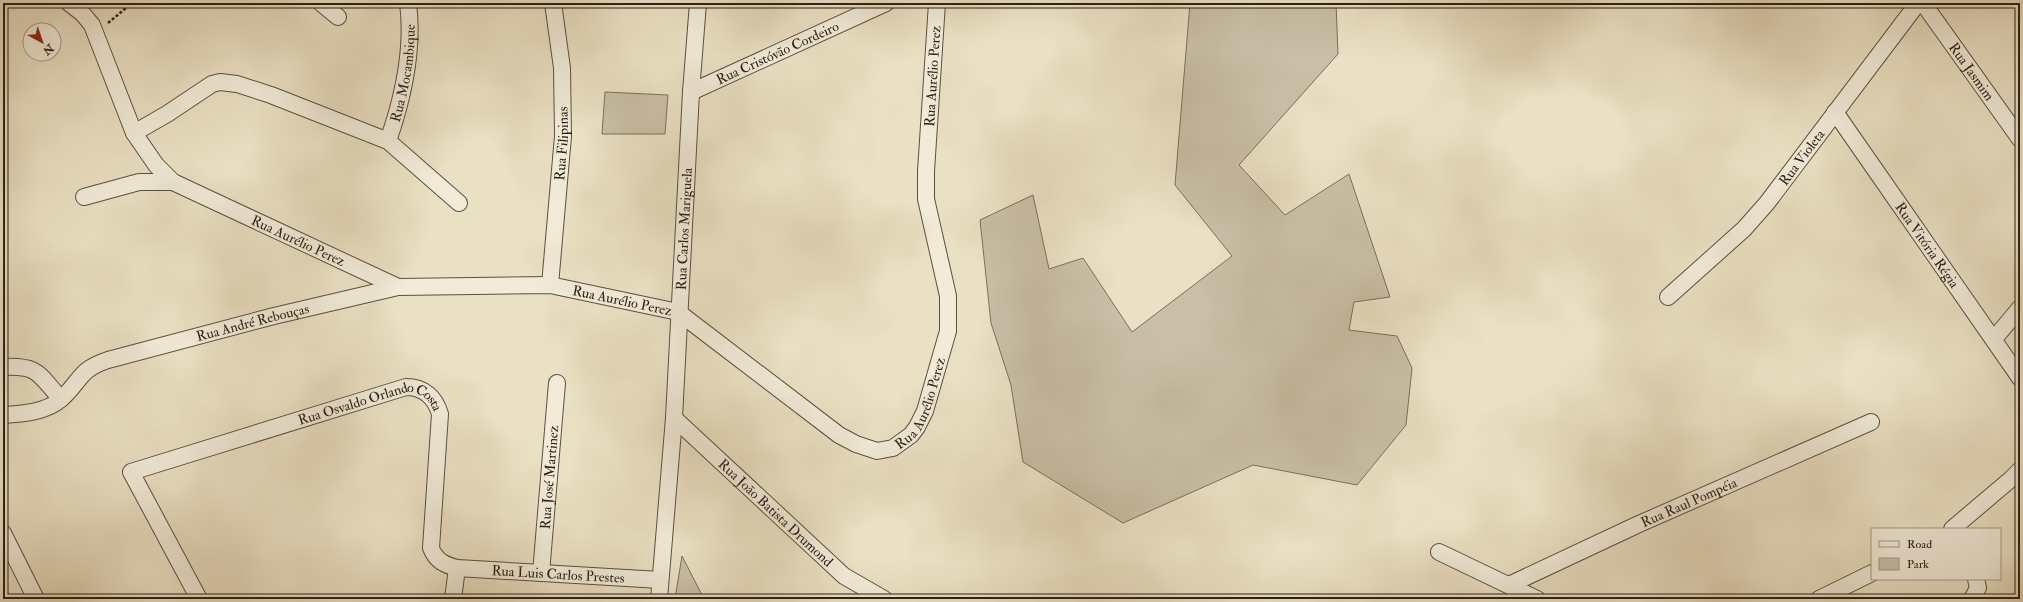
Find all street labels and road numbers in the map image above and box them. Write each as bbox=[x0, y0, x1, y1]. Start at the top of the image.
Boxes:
street label: Rua Cristóvão Cordeiro bbox=[714, 18, 842, 88]
street label: Rua Mocambique bbox=[387, 24, 419, 124]
street label: Rua Aurélio Perez bbox=[921, 25, 945, 127]
street label: Rua Jasmim bbox=[1945, 39, 1998, 104]
street label: Rua Filipinas bbox=[551, 106, 573, 181]
street label: Rua Violeta bbox=[1775, 126, 1829, 189]
street label: Rua Carlos Mariguela bbox=[673, 167, 696, 291]
street label: Rua Vitória Régia bbox=[1891, 199, 1963, 292]
street label: Rua Aurélio Perez bbox=[248, 212, 348, 270]
street label: Rua Aurélio Perez bbox=[571, 282, 674, 320]
street label: Rua André Rebouças bbox=[195, 300, 311, 345]
street label: Rua Aurélio Perez bbox=[892, 355, 949, 453]
street label: Rua Osvaldo Orlando Costa bbox=[288, 407, 444, 429]
street label: Rua José Martinez bbox=[537, 425, 562, 530]
street label: Rua João Batista Drumond bbox=[715, 456, 836, 570]
street label: Rua Raul Pompéia bbox=[1638, 474, 1740, 531]
street label: Rua Luis Carlos Prestes bbox=[491, 562, 625, 587]

